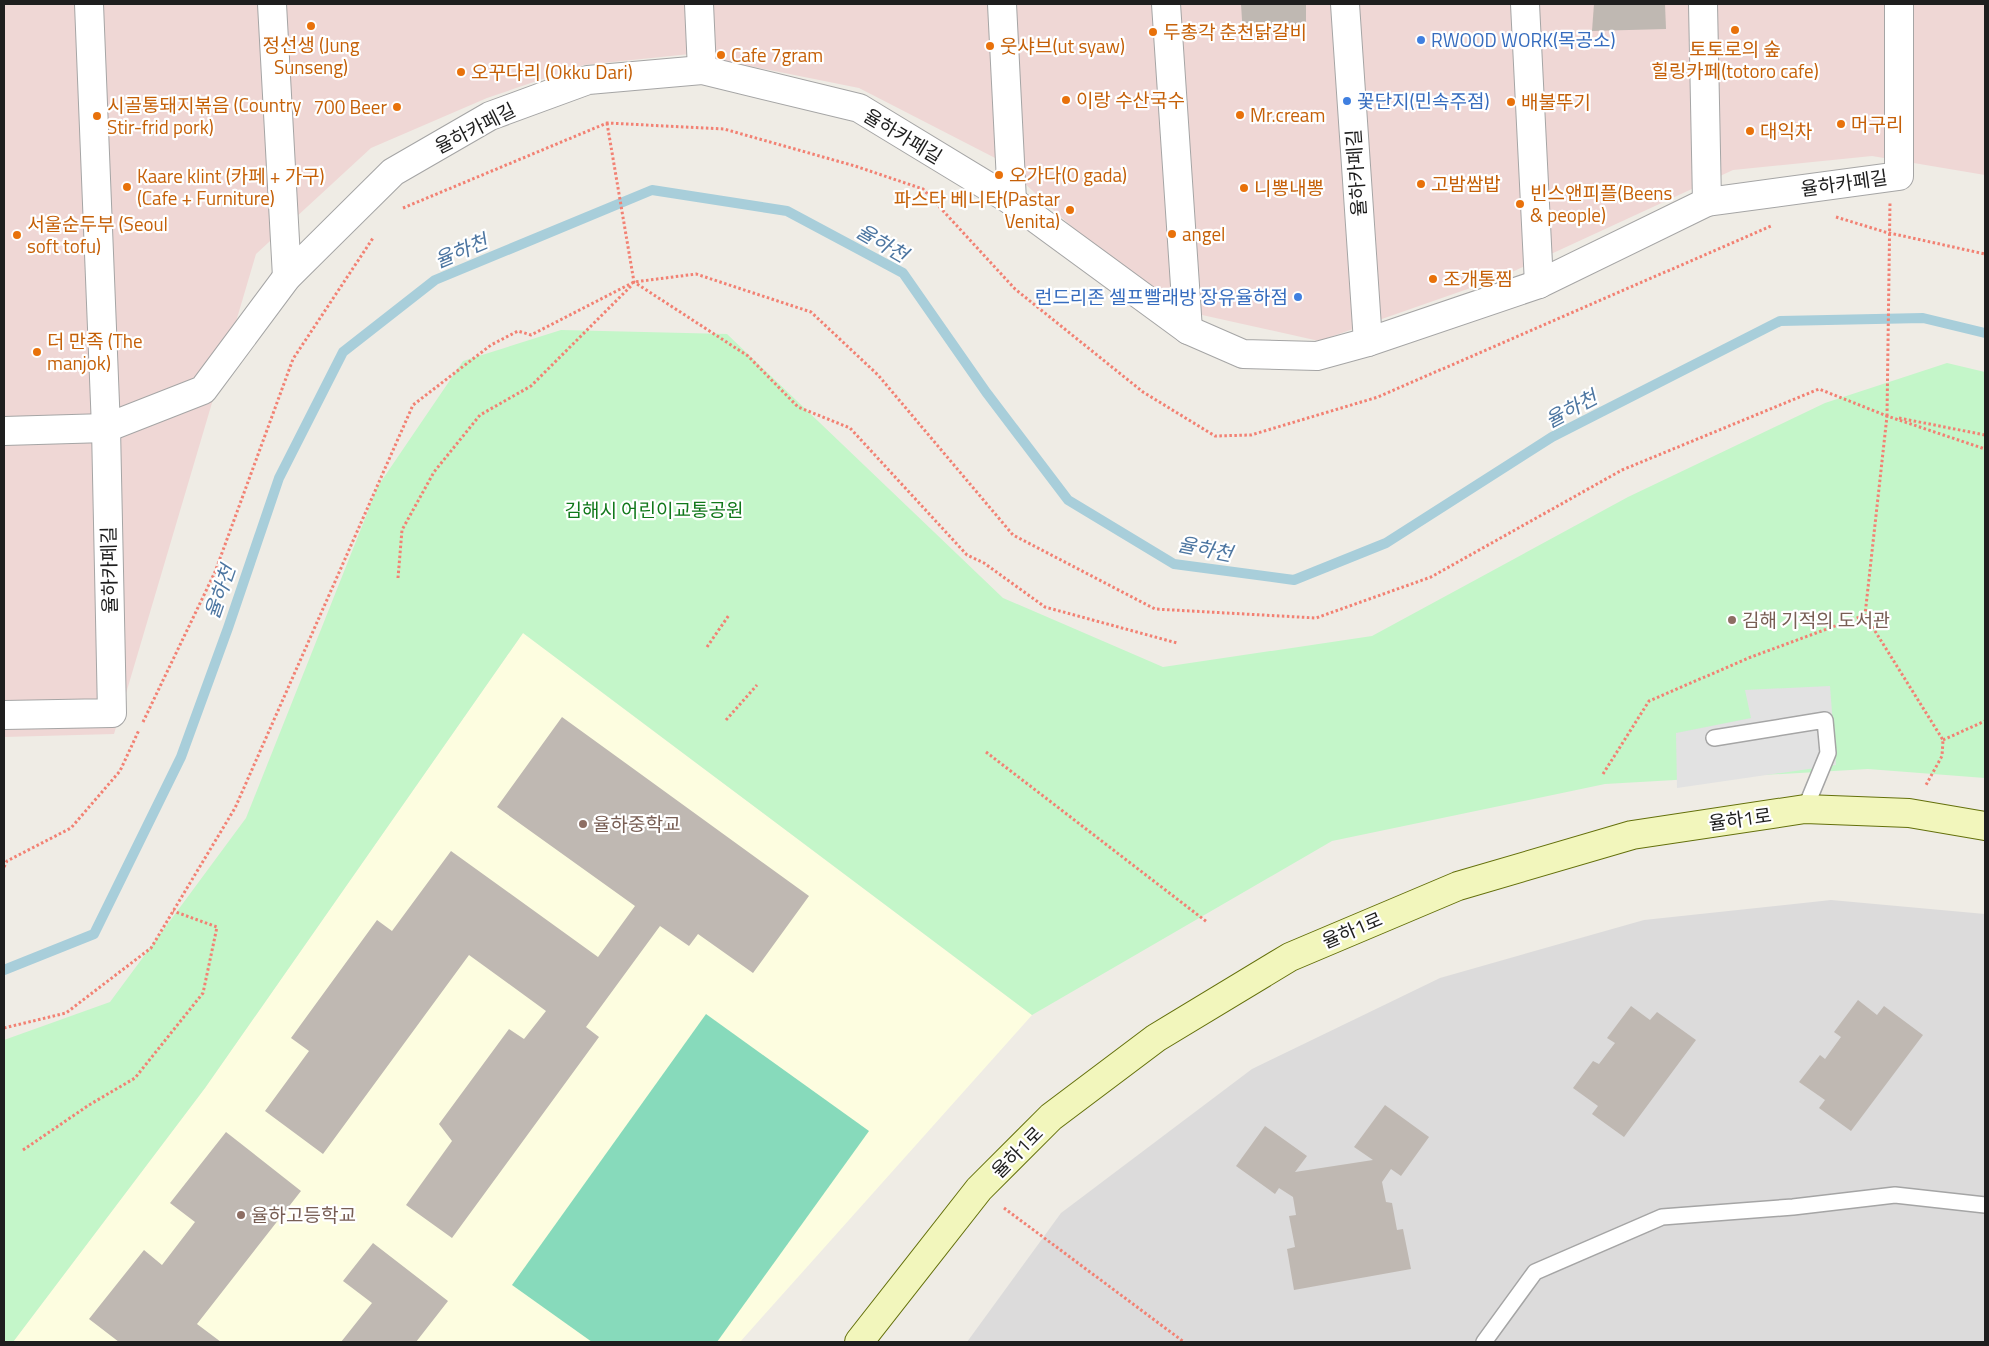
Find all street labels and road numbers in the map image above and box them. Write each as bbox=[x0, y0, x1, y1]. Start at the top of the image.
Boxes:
street label: 율하카페길 bbox=[429, 95, 520, 160]
street label: 율하카페길 bbox=[858, 101, 948, 171]
street label: 율하카페길 bbox=[1338, 128, 1373, 218]
street label: 율하카페길 bbox=[1799, 162, 1889, 203]
street label: 율하카페길 bbox=[93, 526, 124, 614]
street label: 율하1로 bbox=[1707, 800, 1773, 837]
street label: 율하1로 bbox=[1317, 904, 1387, 955]
street label: 율하1로 bbox=[984, 1119, 1049, 1184]

